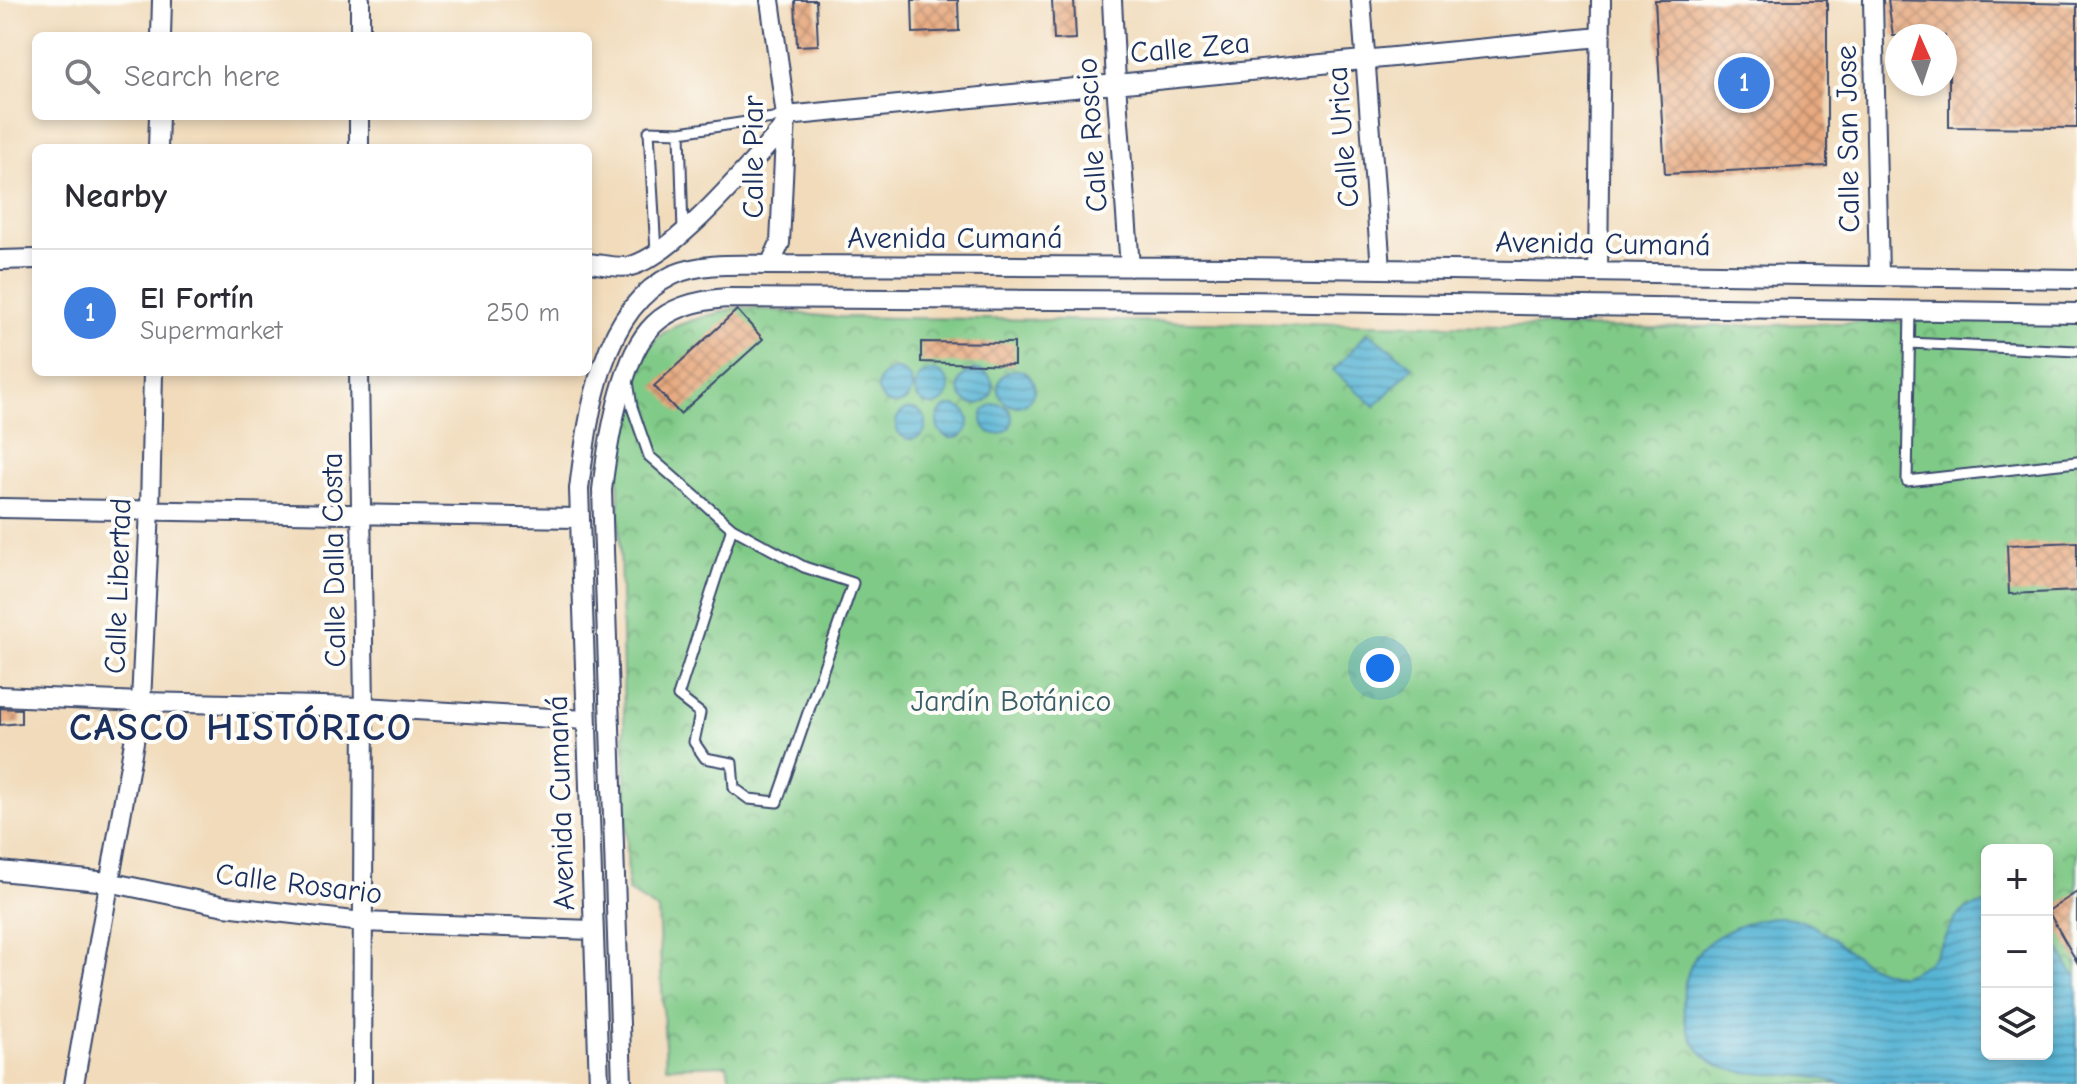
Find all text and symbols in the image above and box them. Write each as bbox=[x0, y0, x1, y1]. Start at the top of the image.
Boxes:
north arrow bbox=[1885, 24, 1957, 96]
street label: Calle Zea bbox=[1129, 25, 1251, 71]
search box bbox=[32, 32, 592, 120]
street label: Calle San Jose bbox=[1829, 45, 1867, 233]
pin: 1 bbox=[1718, 53, 1770, 113]
icon: search bbox=[60, 54, 104, 98]
street label: Calle Roscio bbox=[1069, 57, 1115, 213]
text: Search here bbox=[124, 59, 280, 94]
street label: Calle Urica bbox=[1319, 65, 1367, 209]
street label: Calle Piar bbox=[736, 95, 771, 219]
text: Nearby bbox=[64, 176, 167, 216]
street label: Avenida Cumaná bbox=[847, 221, 1063, 256]
street label: Avenida Cumaná bbox=[1495, 225, 1711, 263]
text: El Fortín bbox=[140, 281, 254, 316]
text: 1 bbox=[85, 298, 95, 328]
text: 250 m bbox=[486, 298, 560, 328]
text: Supermarket bbox=[140, 316, 283, 346]
street label: Calle Dalla Costa bbox=[315, 452, 353, 668]
street label: Calle Libertad bbox=[97, 497, 139, 675]
your location bbox=[1360, 648, 1400, 688]
park label: Jardín Botánico bbox=[911, 684, 1111, 719]
street label: Avenida Cumaná bbox=[540, 695, 582, 911]
district label: CASCO HISTÓRICO bbox=[69, 705, 413, 750]
map controls bbox=[1981, 844, 2053, 1060]
button: + bbox=[1981, 844, 2053, 916]
street label: Calle Rosario bbox=[214, 856, 384, 912]
button: − bbox=[1981, 916, 2053, 988]
button: layers bbox=[1981, 988, 2053, 1060]

